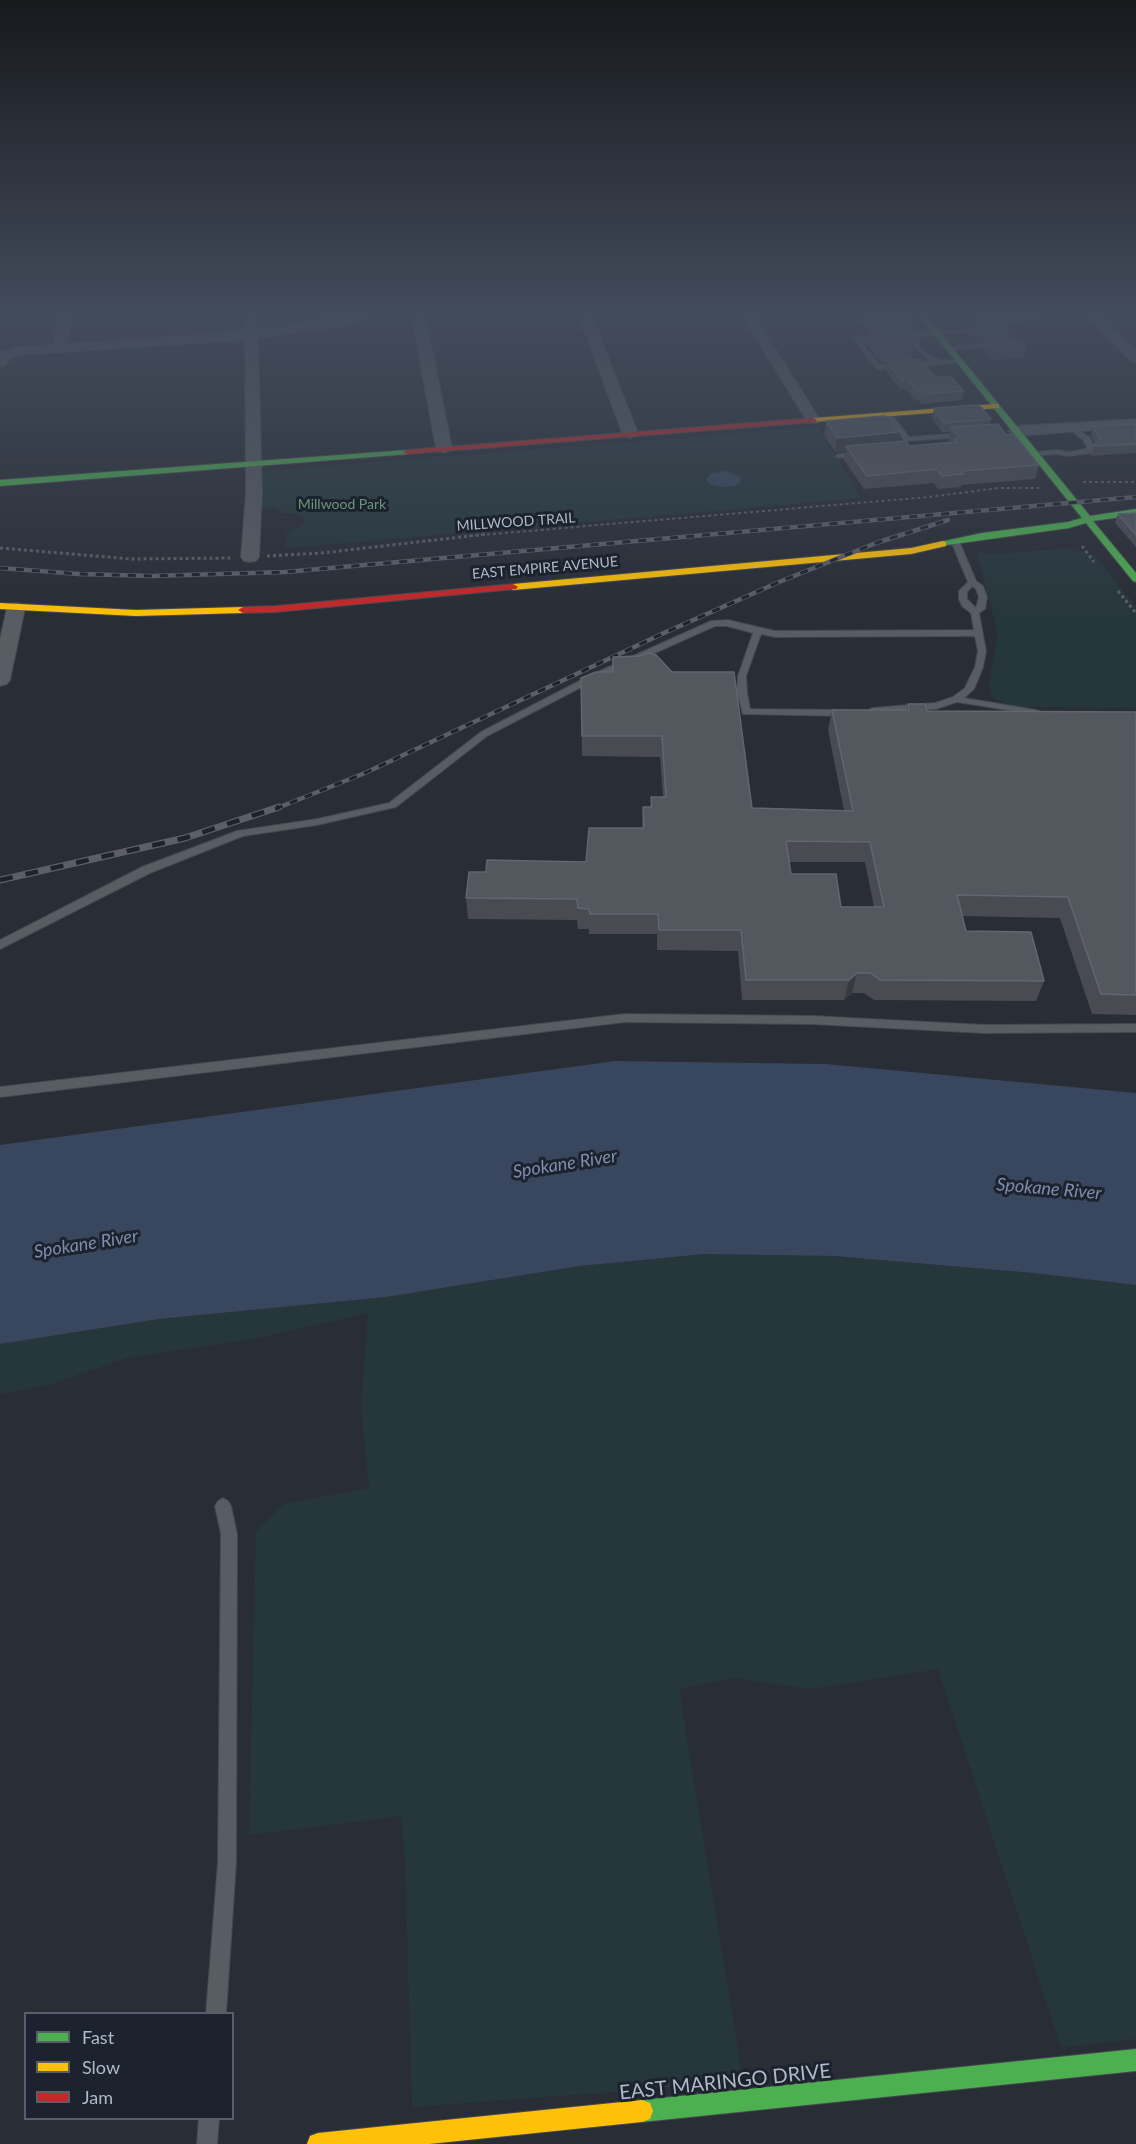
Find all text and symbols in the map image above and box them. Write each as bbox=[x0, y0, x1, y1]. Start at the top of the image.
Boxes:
park label: Millwood Park bbox=[298, 496, 386, 512]
street label: MILLWOOD TRAIL bbox=[456, 509, 576, 535]
street label: EAST EMPIRE AVENUE bbox=[471, 553, 619, 583]
water label: Spokane River bbox=[511, 1145, 619, 1183]
water label: Spokane River bbox=[996, 1174, 1102, 1204]
water label: Spokane River bbox=[32, 1225, 140, 1263]
legend bbox=[24, 2012, 234, 2120]
text: Fast bbox=[82, 2026, 114, 2048]
text: Slow bbox=[82, 2056, 120, 2078]
street label: EAST MARINGO DRIVE bbox=[618, 2059, 832, 2105]
text: Jam bbox=[82, 2086, 113, 2108]

